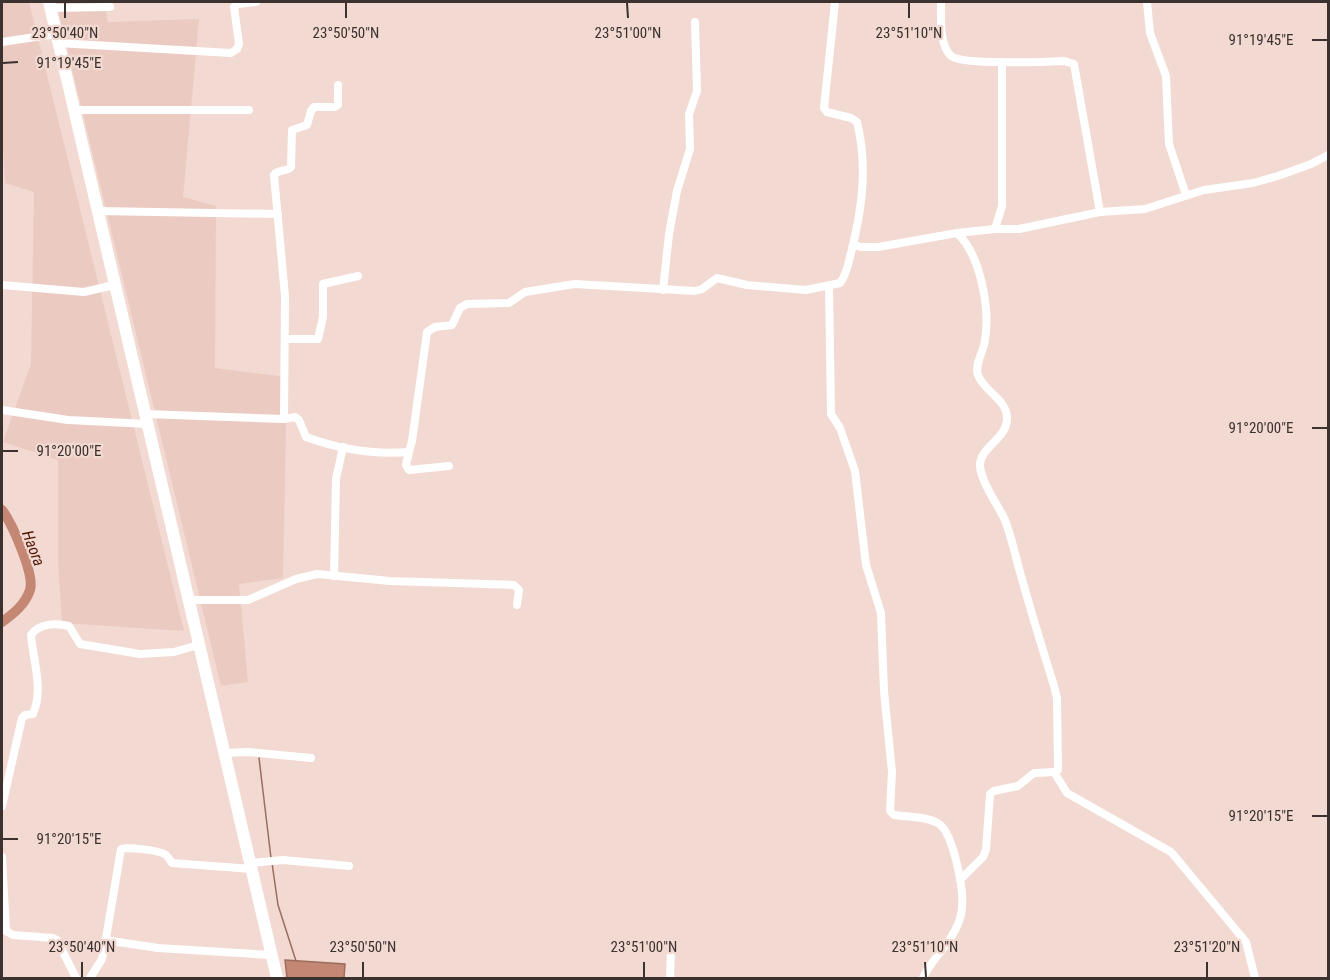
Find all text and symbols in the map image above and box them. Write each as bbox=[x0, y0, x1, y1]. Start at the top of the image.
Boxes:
text: 23°50'40"N bbox=[32, 24, 98, 42]
text: 23°50'50"N bbox=[313, 24, 379, 42]
text: 23°51'00"N bbox=[595, 24, 661, 42]
text: 23°51'10"N bbox=[876, 24, 942, 42]
text: 91°19'45"E bbox=[1229, 31, 1293, 49]
text: 91°19'45"E bbox=[37, 54, 101, 72]
text: 91°20'00"E bbox=[1229, 419, 1293, 437]
text: 91°20'00"E bbox=[37, 442, 101, 460]
water label: Haora bbox=[18, 528, 49, 569]
text: 91°20'15"E bbox=[1229, 807, 1293, 825]
text: 91°20'15"E bbox=[37, 830, 101, 848]
text: 23°50'40"N bbox=[49, 938, 115, 956]
text: 23°50'50"N bbox=[330, 938, 396, 956]
text: 23°51'00"N bbox=[611, 938, 677, 956]
text: 23°51'10"N bbox=[892, 938, 958, 956]
text: 23°51'20"N bbox=[1174, 938, 1240, 956]

